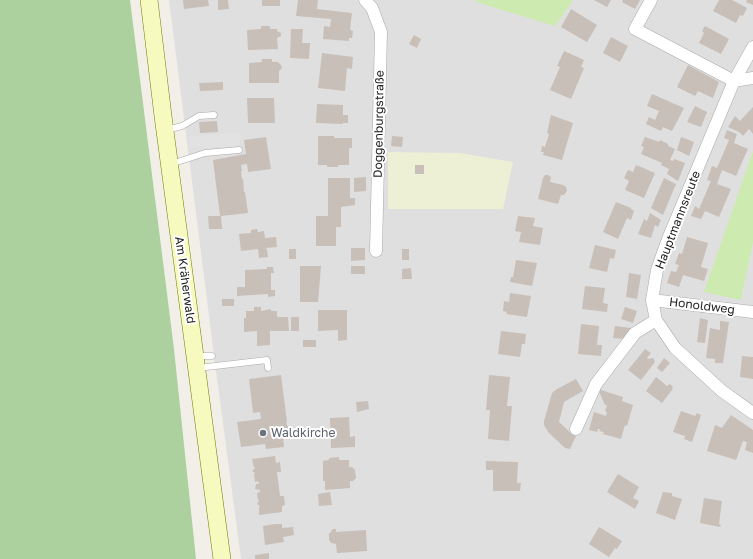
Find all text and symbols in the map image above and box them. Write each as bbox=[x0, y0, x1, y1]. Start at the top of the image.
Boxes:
street label: Doggenburgstraße bbox=[371, 70, 387, 178]
street label: Hauptmannsreute bbox=[653, 169, 703, 271]
street label: Am Kräherwald bbox=[172, 235, 198, 325]
street label: Honoldweg bbox=[668, 295, 736, 317]
place label: Waldkirche bbox=[271, 426, 335, 440]
marker: Waldkirche bbox=[258, 428, 268, 438]

